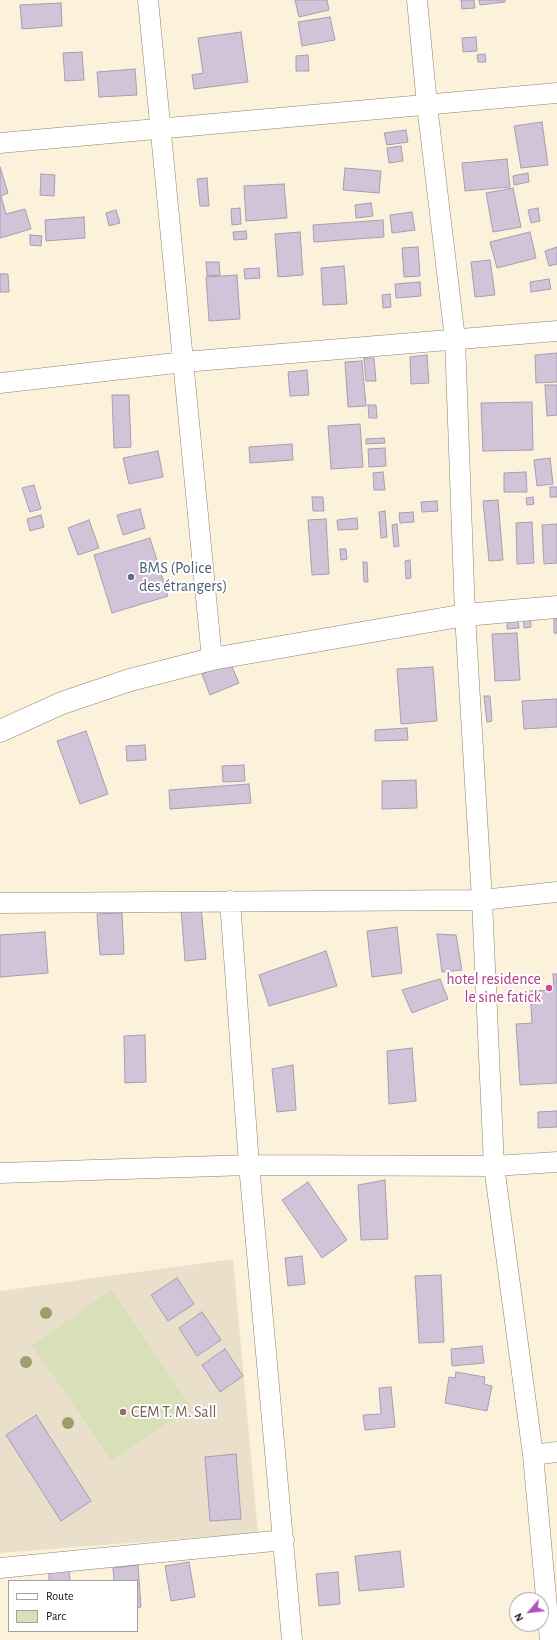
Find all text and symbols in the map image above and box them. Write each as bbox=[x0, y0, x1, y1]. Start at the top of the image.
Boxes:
place label: BMS (Police des étrangers) bbox=[139, 558, 227, 596]
marker: BMS (Police des étrangers) bbox=[126, 572, 136, 582]
place label: hotel residence le sine fatick bbox=[446, 969, 541, 1007]
marker: hotel residence le sine fatick bbox=[544, 983, 554, 993]
place label: CEM T. M. Sall bbox=[131, 1402, 217, 1422]
marker: CEM T. M. Sall bbox=[118, 1407, 128, 1417]
legend bbox=[8, 1580, 138, 1632]
text: Route bbox=[46, 1590, 73, 1602]
north arrow bbox=[509, 1592, 549, 1632]
text: Parc bbox=[46, 1610, 66, 1622]
text: N bbox=[512, 1611, 525, 1623]

